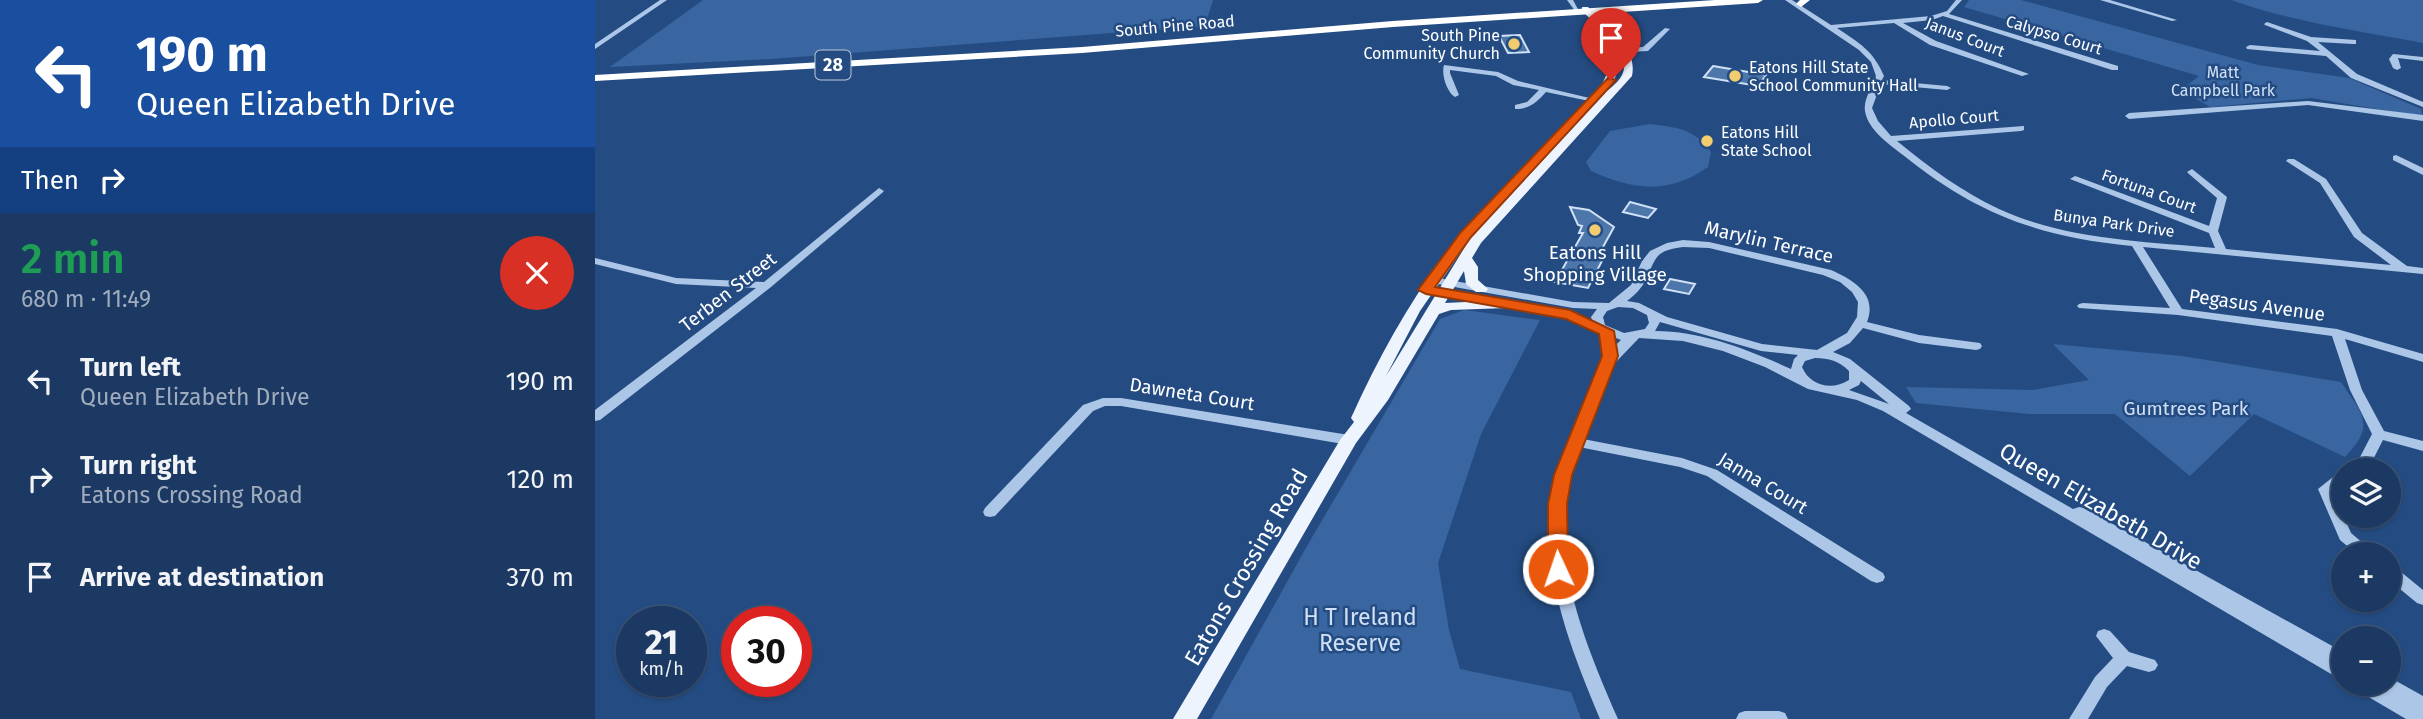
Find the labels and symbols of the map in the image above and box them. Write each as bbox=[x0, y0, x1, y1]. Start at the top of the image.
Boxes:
pin bbox=[1581, 8, 1641, 80]
street label: South Pine Road bbox=[1114, 11, 1236, 41]
street label: Calypso Court bbox=[2004, 11, 2105, 59]
street label: Janus Court bbox=[1923, 13, 2007, 61]
place label: South Pine Community Church bbox=[1363, 26, 1500, 63]
marker: South Pine Community Church bbox=[1506, 36, 1522, 52]
road number: 28 bbox=[815, 51, 851, 80]
place label: Eatons Hill State School Community Hall bbox=[1749, 58, 1918, 95]
park label: Matt Campbell Park bbox=[2171, 63, 2276, 100]
marker: Eatons Hill State School Community Hall bbox=[1727, 68, 1743, 84]
street label: Apollo Court bbox=[1908, 106, 2000, 132]
place label: Eatons Hill State School bbox=[1721, 123, 1812, 160]
marker: Eatons Hill State School bbox=[1699, 133, 1715, 149]
street label: Fortuna Court bbox=[2099, 165, 2199, 217]
street label: Bunya Park Drive bbox=[2052, 205, 2176, 241]
street label: Marylin Terrace bbox=[1702, 216, 1836, 268]
marker: Eatons Hill Shopping Village bbox=[1587, 222, 1603, 238]
place label: Eatons Hill Shopping Village bbox=[1523, 241, 1667, 286]
street label: Terben Street bbox=[675, 247, 781, 337]
street label: Pegasus Avenue bbox=[2187, 284, 2327, 326]
street label: Dawneta Court bbox=[1128, 373, 1256, 415]
park label: Gumtrees Park bbox=[2124, 397, 2249, 420]
street label: Queen Elizabeth Drive bbox=[1995, 436, 2207, 576]
street label: Janna Court bbox=[1714, 447, 1812, 519]
street label: Eatons Crossing Road bbox=[1178, 464, 1314, 670]
position arrow bbox=[1521, 532, 1595, 606]
park label: H T Ireland Reserve bbox=[1303, 603, 1417, 657]
speed limit sign: 30 bbox=[721, 606, 812, 697]

